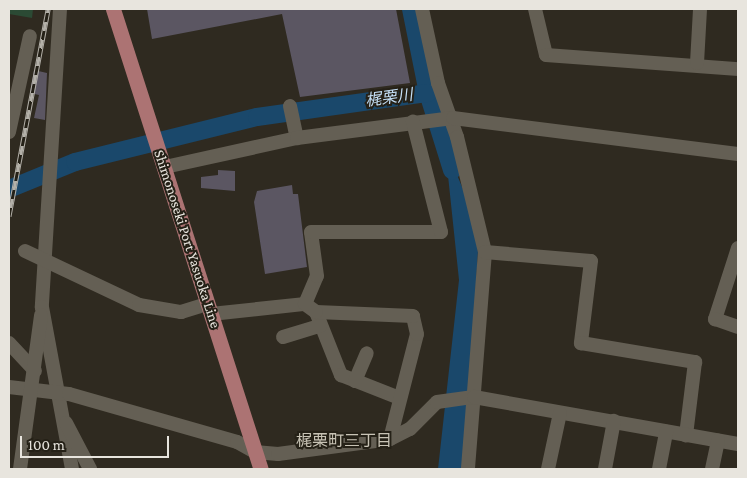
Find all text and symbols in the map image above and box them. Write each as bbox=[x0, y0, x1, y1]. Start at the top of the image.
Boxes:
water label: 梶栗川 bbox=[364, 85, 414, 111]
street label: Shimonoseki Port Yasuoka Line bbox=[150, 148, 224, 330]
scale bar bbox=[22, 426, 171, 458]
district label: 梶栗町三丁目 bbox=[296, 431, 392, 451]
text: 100 m bbox=[28, 437, 65, 453]

